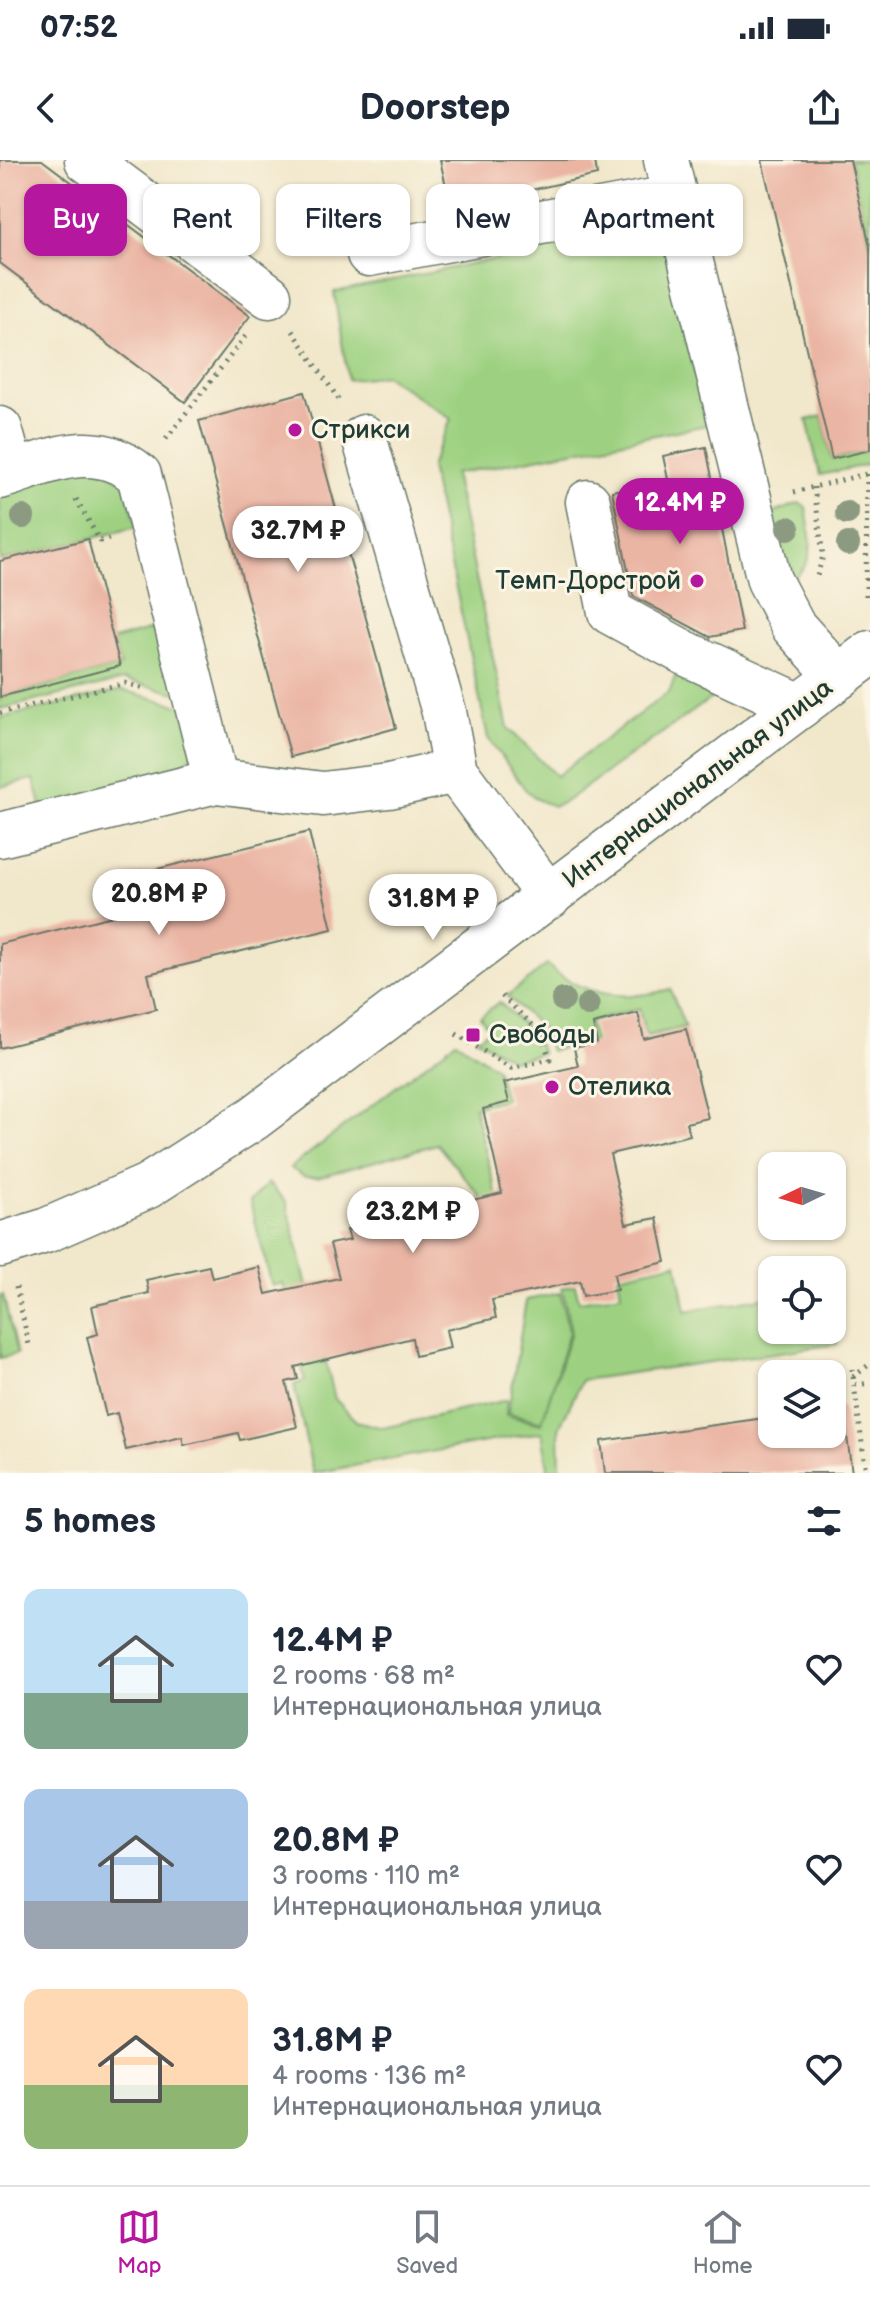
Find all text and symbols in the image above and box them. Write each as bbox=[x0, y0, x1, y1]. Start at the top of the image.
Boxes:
text: 07:52 bbox=[40, 10, 118, 46]
icon: back bbox=[24, 86, 68, 130]
icon: share bbox=[802, 86, 846, 130]
text: Doorstep bbox=[359, 87, 511, 130]
chip: Buy bbox=[24, 184, 127, 256]
chip: Rent bbox=[143, 184, 260, 256]
chip: Filters bbox=[276, 184, 410, 256]
chip: New bbox=[426, 184, 539, 256]
chip: Apartment bbox=[555, 184, 743, 256]
place label: Стрикси bbox=[311, 415, 411, 446]
marker: Стрикси bbox=[286, 421, 304, 439]
pin: 12.4M ₽ bbox=[606, 478, 754, 546]
text: 12.4M ₽ bbox=[634, 488, 726, 519]
pin: 32.7M ₽ bbox=[224, 506, 372, 574]
text: 32.7M ₽ bbox=[250, 516, 346, 547]
place label: Темп-Дорстрой bbox=[495, 566, 681, 597]
marker: Темп-Дорстрой bbox=[688, 572, 706, 590]
street label: Интернациональная улица bbox=[557, 672, 839, 896]
pin: 20.8M ₽ bbox=[85, 869, 233, 937]
pin: 31.8M ₽ bbox=[359, 874, 507, 942]
text: 20.8M ₽ bbox=[110, 879, 208, 910]
text: 31.8M ₽ bbox=[387, 884, 479, 915]
place label: Свободы bbox=[489, 1020, 595, 1051]
marker: Свободы bbox=[464, 1026, 482, 1044]
place label: Отелика bbox=[568, 1072, 671, 1103]
marker: Отелика bbox=[543, 1078, 561, 1096]
north arrow bbox=[758, 1152, 846, 1240]
map controls bbox=[758, 1152, 846, 1448]
pin: 23.2M ₽ bbox=[339, 1187, 487, 1255]
text: 23.2M ₽ bbox=[365, 1197, 461, 1228]
button: locate bbox=[758, 1256, 846, 1344]
button: layers bbox=[758, 1360, 846, 1448]
icon: filters bbox=[802, 1499, 846, 1543]
text: 5 homes bbox=[24, 1501, 156, 1542]
text: 12.4M ₽ bbox=[272, 1620, 392, 1661]
icon: home bbox=[88, 1621, 184, 1717]
icon: heart bbox=[802, 1647, 846, 1691]
text: 2 rooms · 68 m² bbox=[272, 1661, 455, 1692]
text: Интернациональная улица bbox=[272, 1692, 602, 1723]
text: 20.8M ₽ bbox=[272, 1820, 399, 1861]
icon: home bbox=[88, 1821, 184, 1917]
icon: heart bbox=[802, 1847, 846, 1891]
text: 3 rooms · 110 m² bbox=[272, 1861, 460, 1892]
text: Интернациональная улица bbox=[272, 1892, 602, 1923]
text: 31.8M ₽ bbox=[272, 2020, 392, 2061]
icon: home bbox=[88, 2021, 184, 2117]
icon: heart bbox=[802, 2047, 846, 2091]
text: 4 rooms · 136 m² bbox=[272, 2061, 466, 2092]
text: Интернациональная улица bbox=[272, 2092, 602, 2123]
tab: Map bbox=[117, 2205, 162, 2280]
tab: Saved bbox=[396, 2205, 458, 2280]
tab: Home bbox=[693, 2205, 753, 2280]

